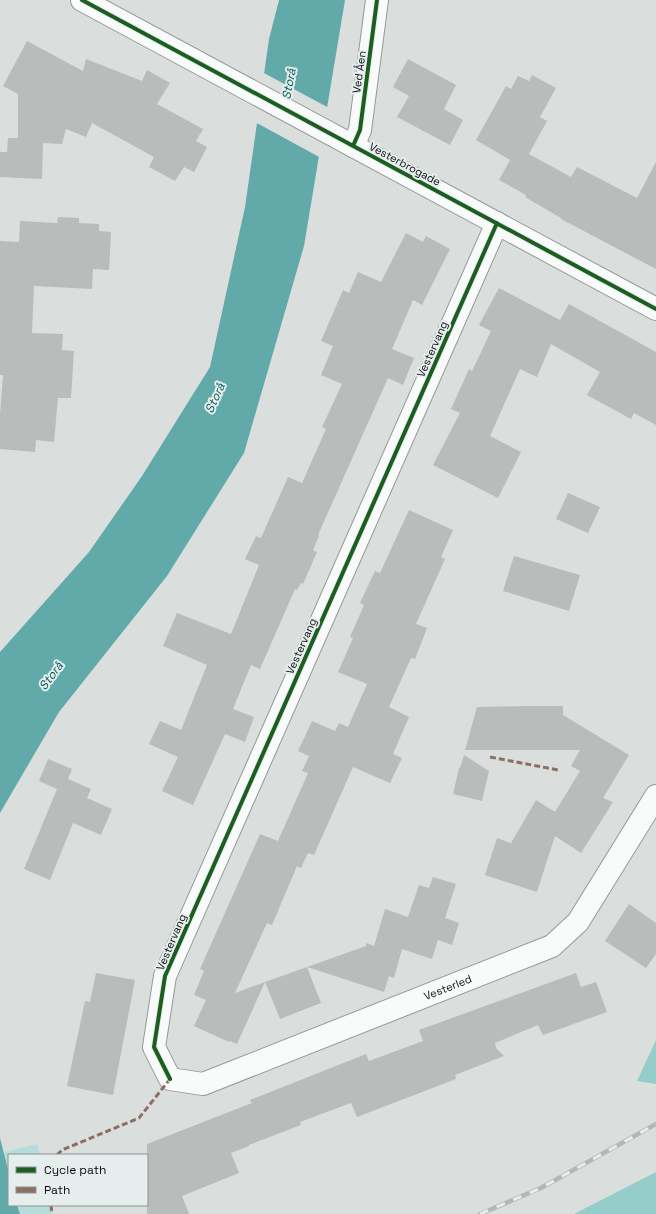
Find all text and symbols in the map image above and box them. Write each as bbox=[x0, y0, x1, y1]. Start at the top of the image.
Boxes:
street label: Ved Åen bbox=[349, 50, 369, 94]
water label: Storå bbox=[278, 67, 300, 101]
street label: Vesterbrogade bbox=[367, 139, 443, 189]
street label: Vestervang bbox=[413, 319, 451, 379]
water label: Storå bbox=[201, 380, 229, 416]
street label: Vestervang bbox=[282, 616, 320, 676]
water label: Storå bbox=[35, 659, 67, 693]
street label: Vestervang bbox=[153, 912, 189, 972]
street label: Vesterled bbox=[422, 971, 474, 1003]
legend bbox=[8, 1154, 148, 1206]
text: Cycle path bbox=[44, 1162, 106, 1178]
text: Path bbox=[44, 1182, 70, 1198]

